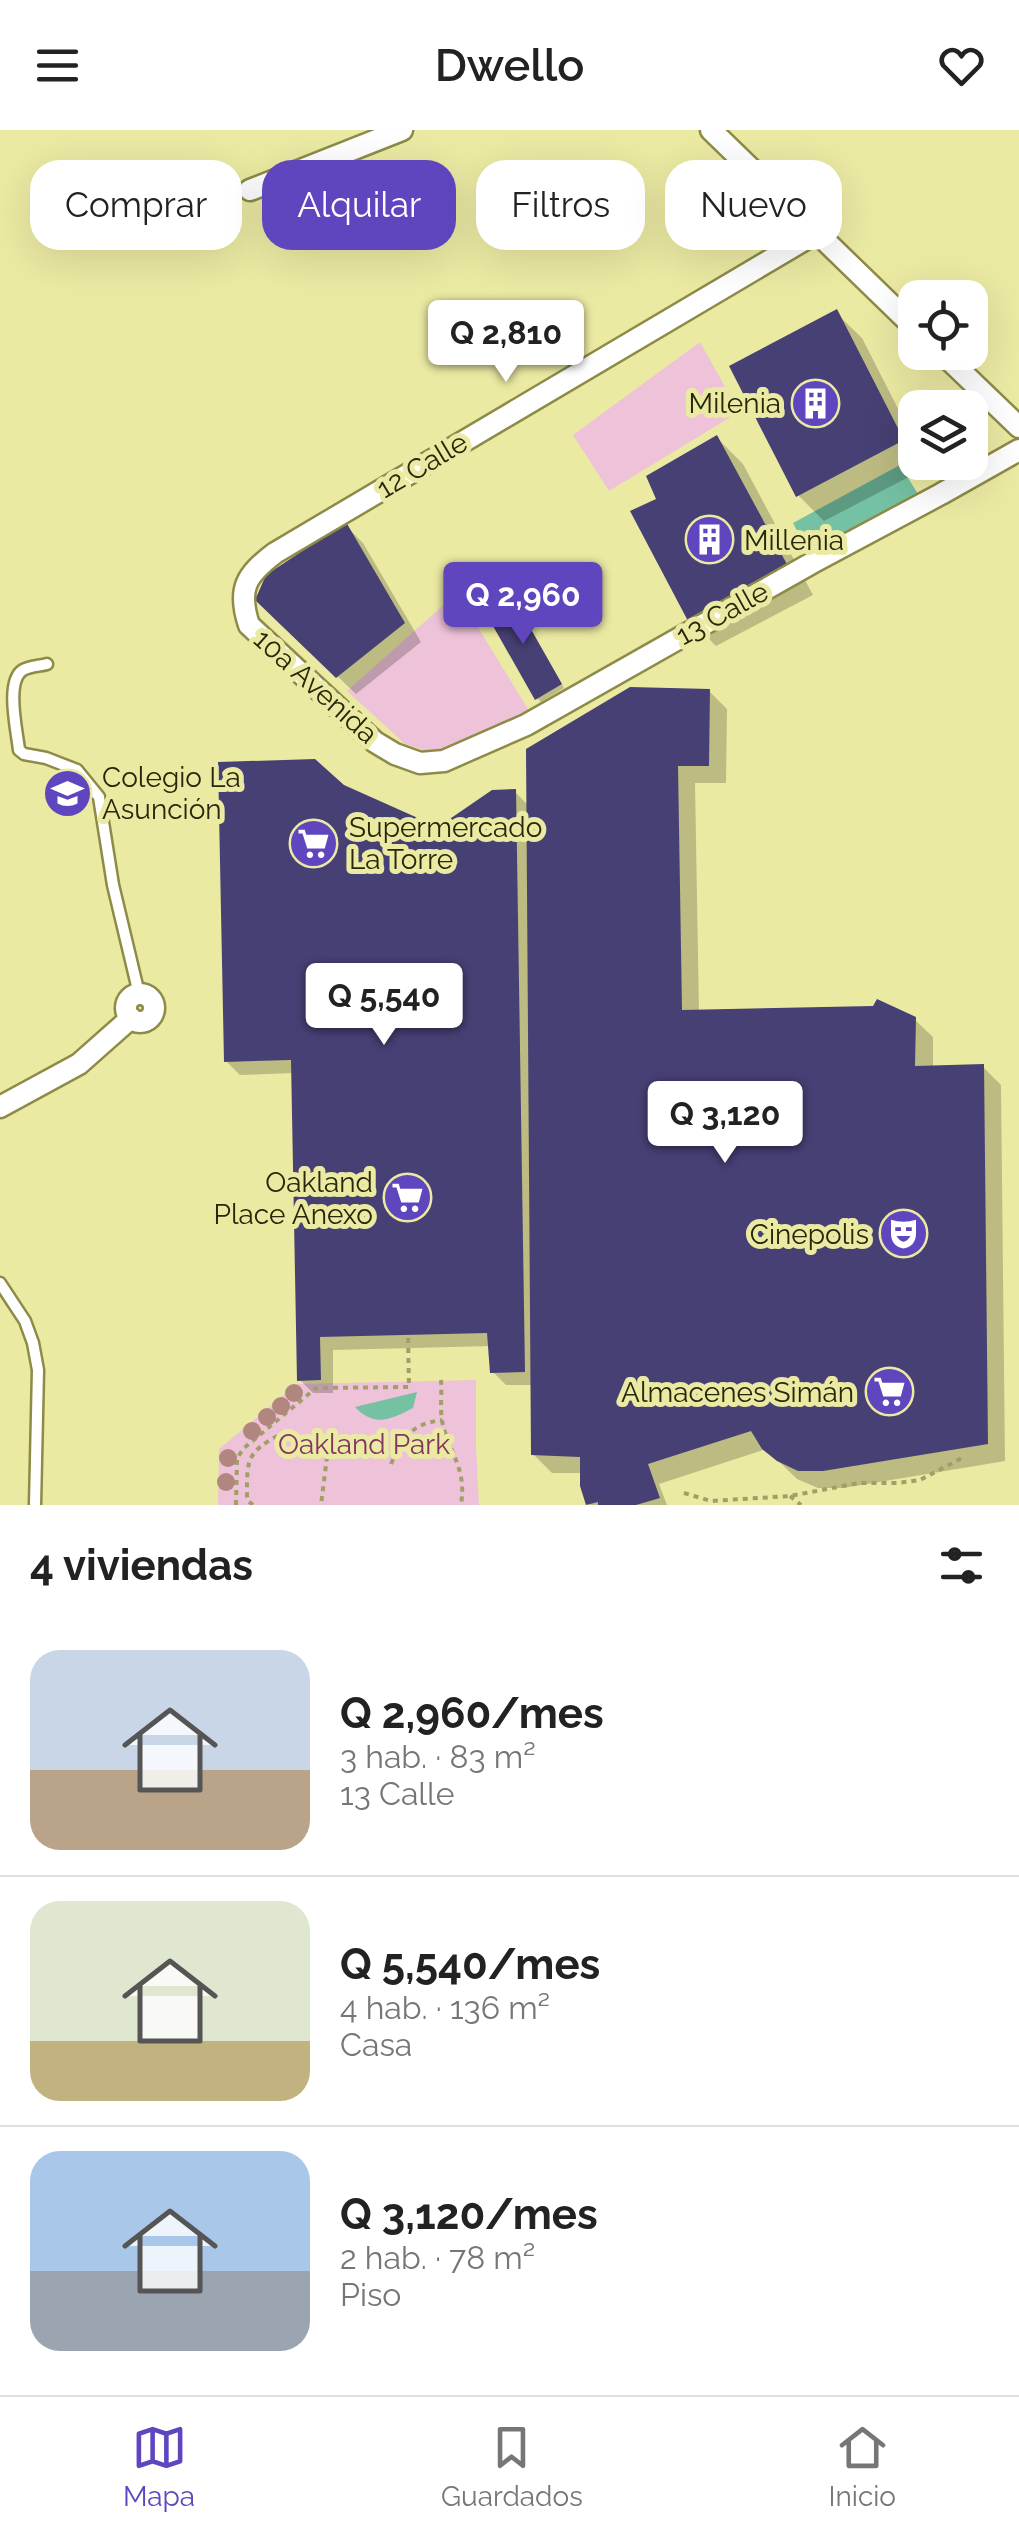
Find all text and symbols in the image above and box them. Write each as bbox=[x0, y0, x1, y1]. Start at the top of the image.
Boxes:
icon: menu bbox=[30, 38, 85, 93]
icon: heart bbox=[934, 38, 989, 93]
text: Dwello bbox=[435, 39, 584, 92]
chip: Comprar bbox=[30, 160, 242, 250]
chip: Alquilar bbox=[262, 160, 456, 250]
chip: Filtros bbox=[476, 160, 645, 250]
chip: Nuevo bbox=[665, 160, 842, 250]
map controls bbox=[898, 280, 988, 480]
button: locate bbox=[898, 280, 988, 370]
pin: Q 2,810 bbox=[414, 300, 598, 385]
text: Q 2,810 bbox=[450, 314, 562, 351]
building icon: Milenia bbox=[790, 377, 842, 429]
place label: Milenia bbox=[689, 387, 781, 420]
button: layers bbox=[898, 390, 988, 480]
street label: 12 Calle bbox=[371, 426, 474, 505]
building icon: Millenia bbox=[683, 514, 735, 566]
place label: Millenia bbox=[744, 524, 844, 557]
pin: Q 2,960 bbox=[431, 562, 615, 647]
street label: 13 Calle bbox=[670, 575, 774, 652]
text: Q 2,960 bbox=[465, 576, 581, 613]
street label: 10a Avenida bbox=[247, 622, 384, 750]
place label: Colegio La Asunción bbox=[102, 761, 241, 826]
school or university icon: Colegio La Asunción bbox=[41, 767, 93, 819]
place label: Supermercado La Torre bbox=[349, 811, 542, 876]
supermarket icon: Supermercado La Torre bbox=[288, 817, 340, 869]
pin: Q 5,540 bbox=[292, 963, 476, 1048]
text: Q 5,540 bbox=[328, 977, 440, 1014]
pin: Q 3,120 bbox=[633, 1081, 817, 1166]
text: Q 3,120 bbox=[670, 1095, 780, 1132]
place label: Oakland Place Anexo bbox=[214, 1166, 373, 1231]
supermarket icon: Oakland Place Anexo bbox=[382, 1172, 434, 1224]
theatre icon: Cinepolis bbox=[878, 1208, 930, 1260]
place label: Cinepolis bbox=[750, 1218, 869, 1251]
supermarket icon: Almacenes Simán bbox=[863, 1366, 915, 1418]
place label: Almacenes Simán bbox=[621, 1376, 854, 1409]
park label: Oakland Park bbox=[278, 1428, 450, 1461]
icon: filters bbox=[934, 1538, 989, 1593]
text: 4 viviendas bbox=[30, 1541, 253, 1590]
text: Q 2,960/mes bbox=[340, 1689, 604, 1738]
icon: home bbox=[110, 1690, 230, 1810]
text: 3 hab. · 83 m² bbox=[340, 1738, 536, 1775]
text: 13 Calle bbox=[340, 1775, 455, 1812]
text: Q 5,540/mes bbox=[340, 1940, 600, 1989]
icon: home bbox=[110, 1941, 230, 2061]
text: 4 hab. · 136 m² bbox=[340, 1989, 550, 2026]
text: Casa bbox=[340, 2026, 412, 2063]
text: Q 3,120/mes bbox=[340, 2190, 598, 2239]
icon: home bbox=[110, 2191, 230, 2311]
text: 2 hab. · 78 m² bbox=[340, 2239, 535, 2276]
text: Piso bbox=[340, 2276, 401, 2313]
tab: Mapa bbox=[123, 2420, 195, 2513]
tab: Guardados bbox=[441, 2420, 583, 2513]
tab: Inicio bbox=[829, 2420, 896, 2513]

